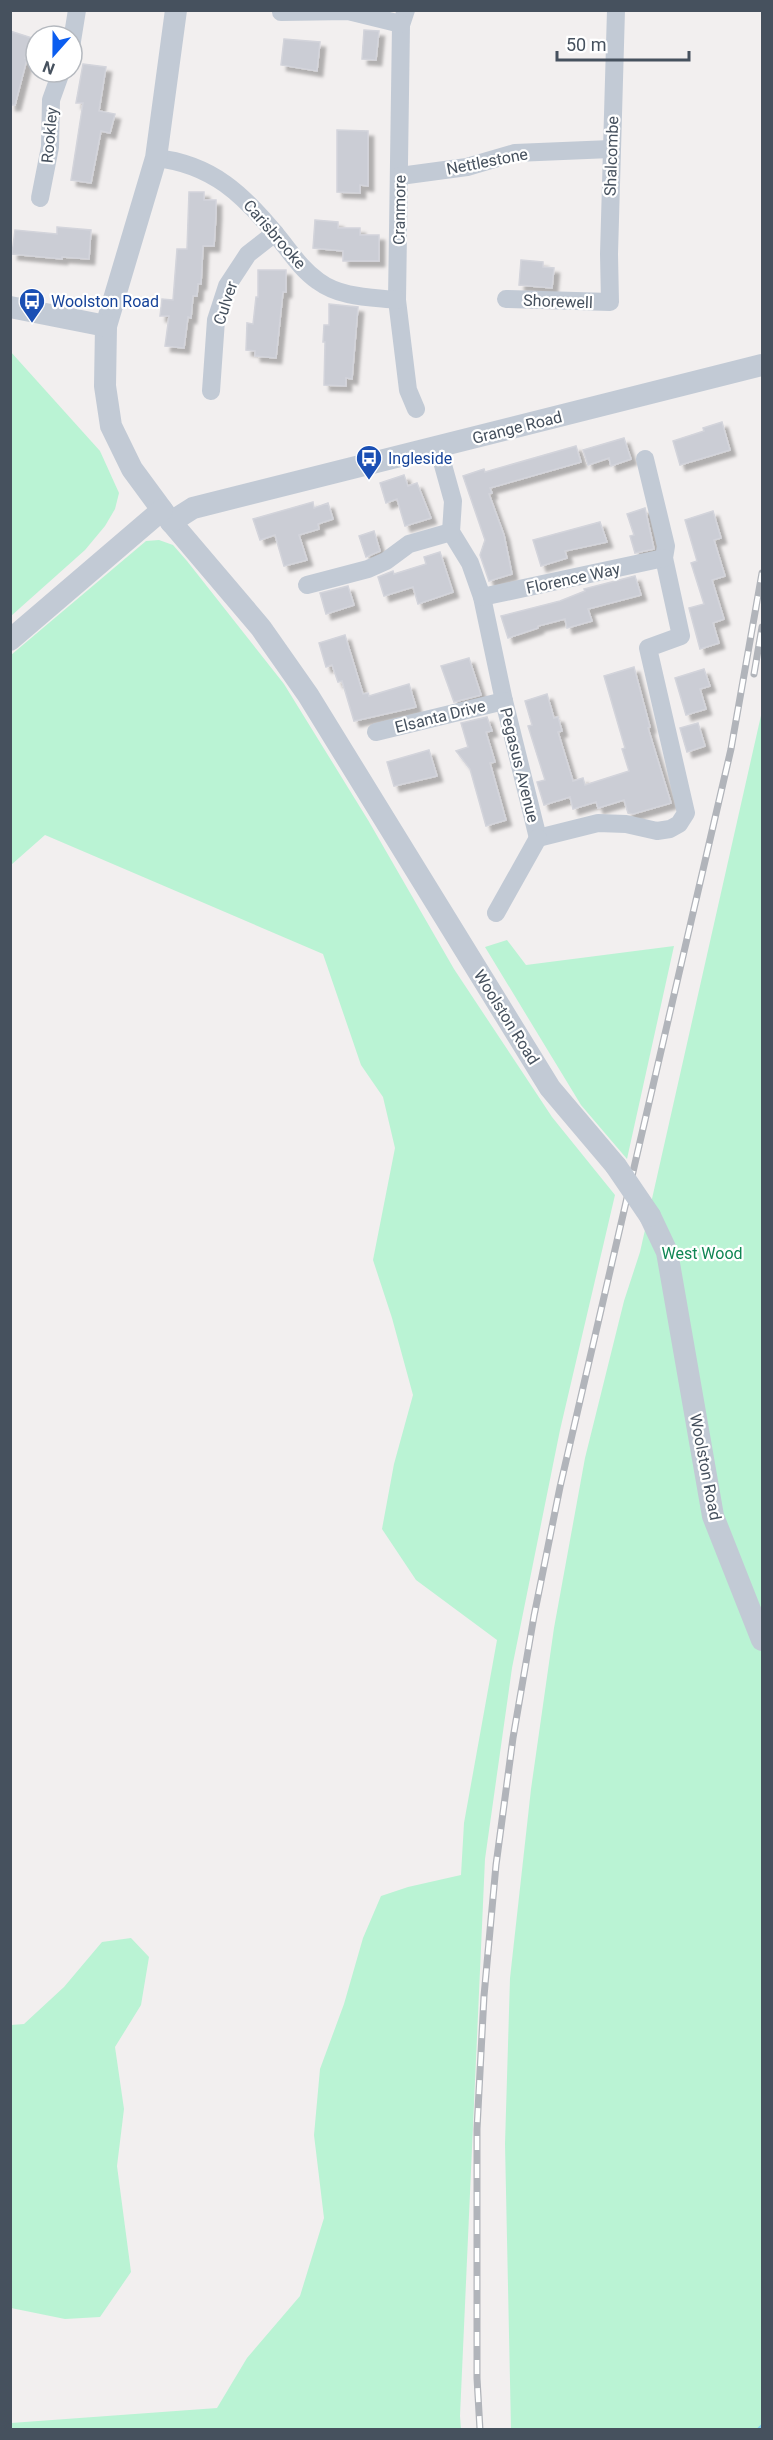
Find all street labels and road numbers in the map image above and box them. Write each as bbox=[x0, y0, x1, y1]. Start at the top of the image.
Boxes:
street label: Rookley bbox=[38, 106, 61, 164]
street label: Shalcombe bbox=[601, 116, 622, 196]
street label: Nettlestone bbox=[445, 144, 529, 179]
street label: Cranmore bbox=[389, 175, 410, 245]
street label: Carisbrooke bbox=[239, 196, 310, 273]
street label: Culver bbox=[210, 278, 242, 327]
street label: Shorewell bbox=[523, 291, 593, 312]
street label: Grange Road bbox=[470, 407, 564, 448]
street label: Florence Way bbox=[524, 559, 622, 598]
street label: Elsanta Drive bbox=[393, 696, 487, 737]
street label: Pegasus Avenue bbox=[496, 706, 543, 825]
street label: Woolston Road bbox=[470, 966, 543, 1068]
street label: Woolston Road bbox=[686, 1412, 725, 1522]

